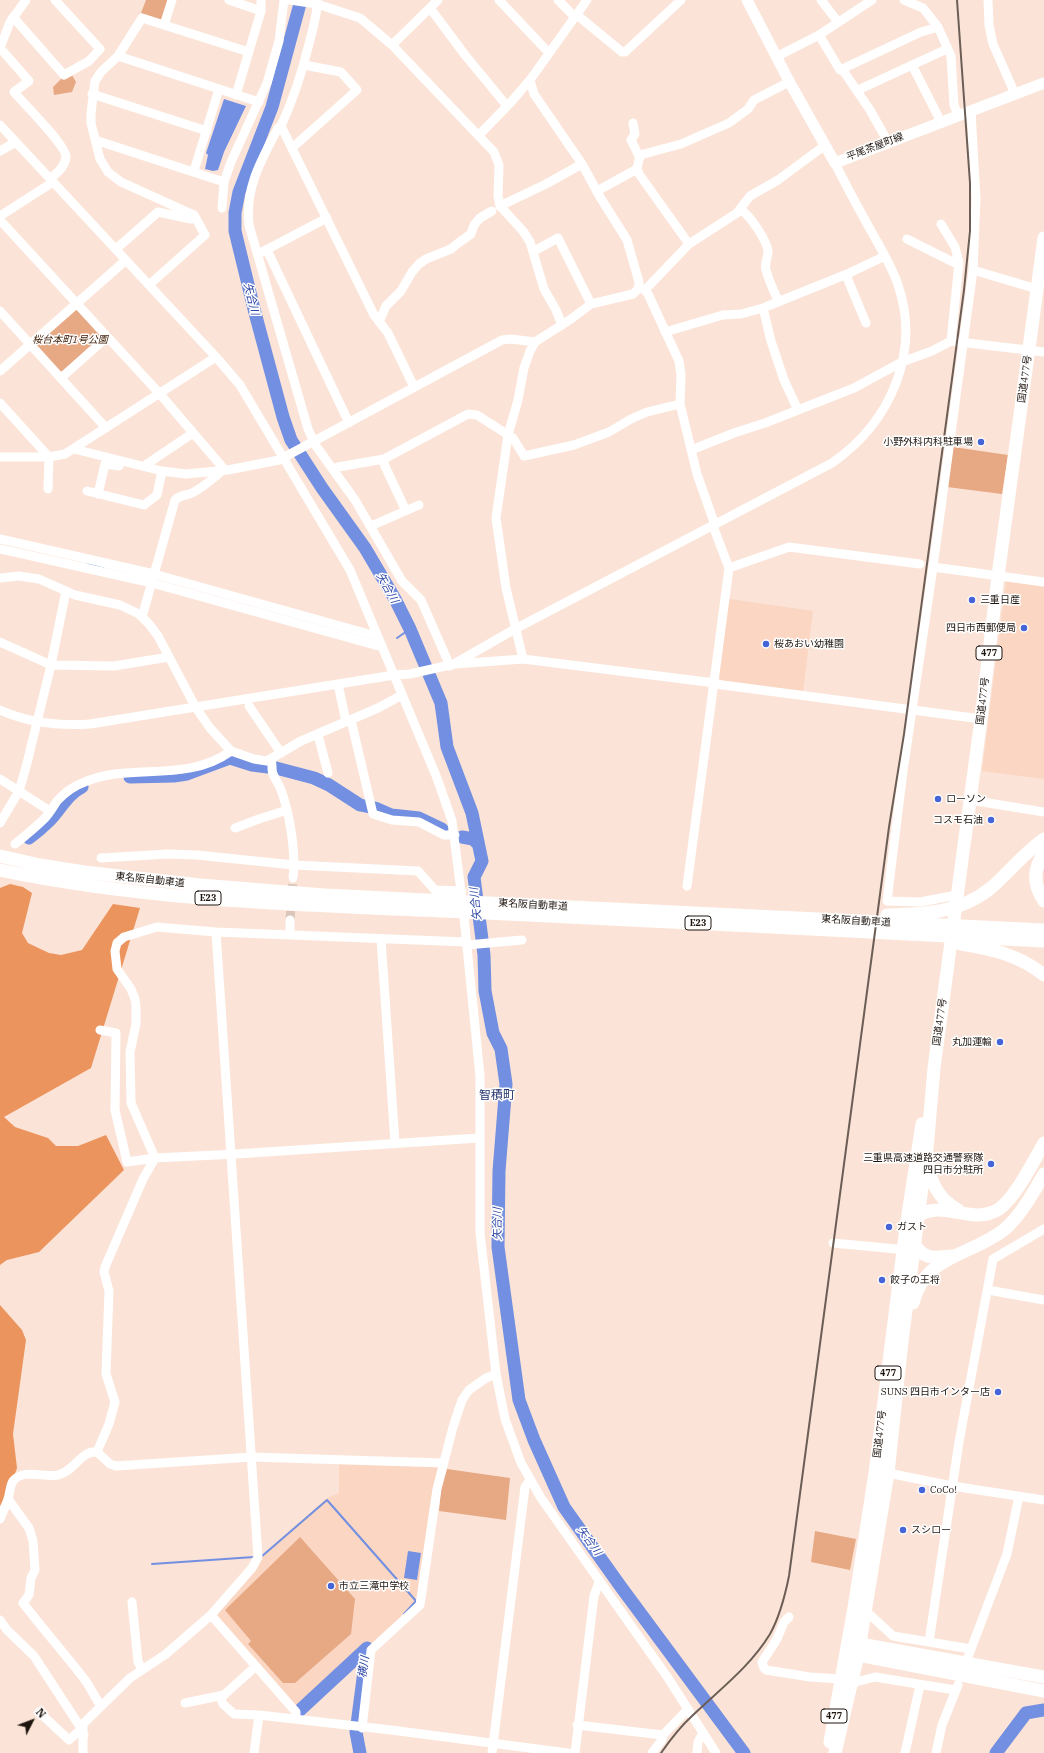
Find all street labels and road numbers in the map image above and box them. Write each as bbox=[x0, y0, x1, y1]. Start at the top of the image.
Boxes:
street label: 平尾茶屋町線 bbox=[845, 131, 905, 163]
street label: 国道477号 bbox=[1016, 354, 1034, 404]
road number: 477 bbox=[976, 646, 1002, 660]
street label: 国道477号 bbox=[974, 676, 992, 726]
street label: 東名阪自動車道 bbox=[115, 870, 185, 890]
road number: E23 bbox=[195, 891, 221, 905]
street label: 東名阪自動車道 bbox=[498, 897, 568, 913]
street label: 東名阪自動車道 bbox=[821, 913, 891, 929]
road number: E23 bbox=[685, 916, 711, 930]
street label: 国道477号 bbox=[931, 997, 949, 1047]
road number: 477 bbox=[875, 1366, 901, 1380]
street label: 国道477号 bbox=[871, 1409, 889, 1459]
road number: 477 bbox=[821, 1709, 847, 1723]

